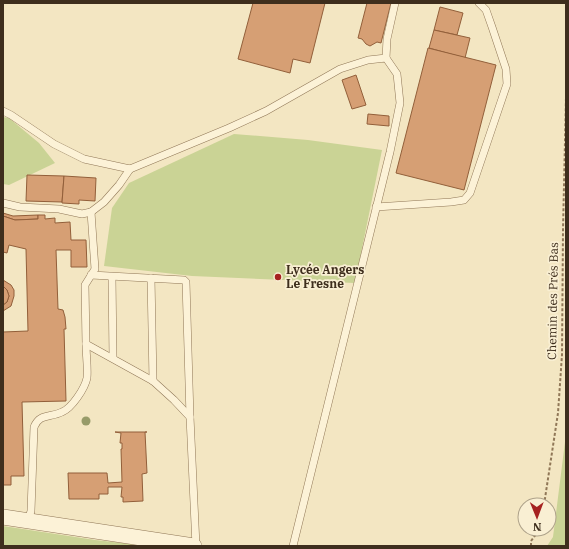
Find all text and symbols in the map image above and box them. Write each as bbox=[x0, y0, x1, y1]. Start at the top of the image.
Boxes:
street label: Chemin des Prés Bas bbox=[544, 242, 561, 360]
place label: Lycée Angers Le Fresne bbox=[286, 262, 364, 291]
marker: Lycée Angers Le Fresne bbox=[273, 272, 283, 282]
north arrow bbox=[517, 497, 557, 537]
text: N bbox=[532, 520, 542, 534]

